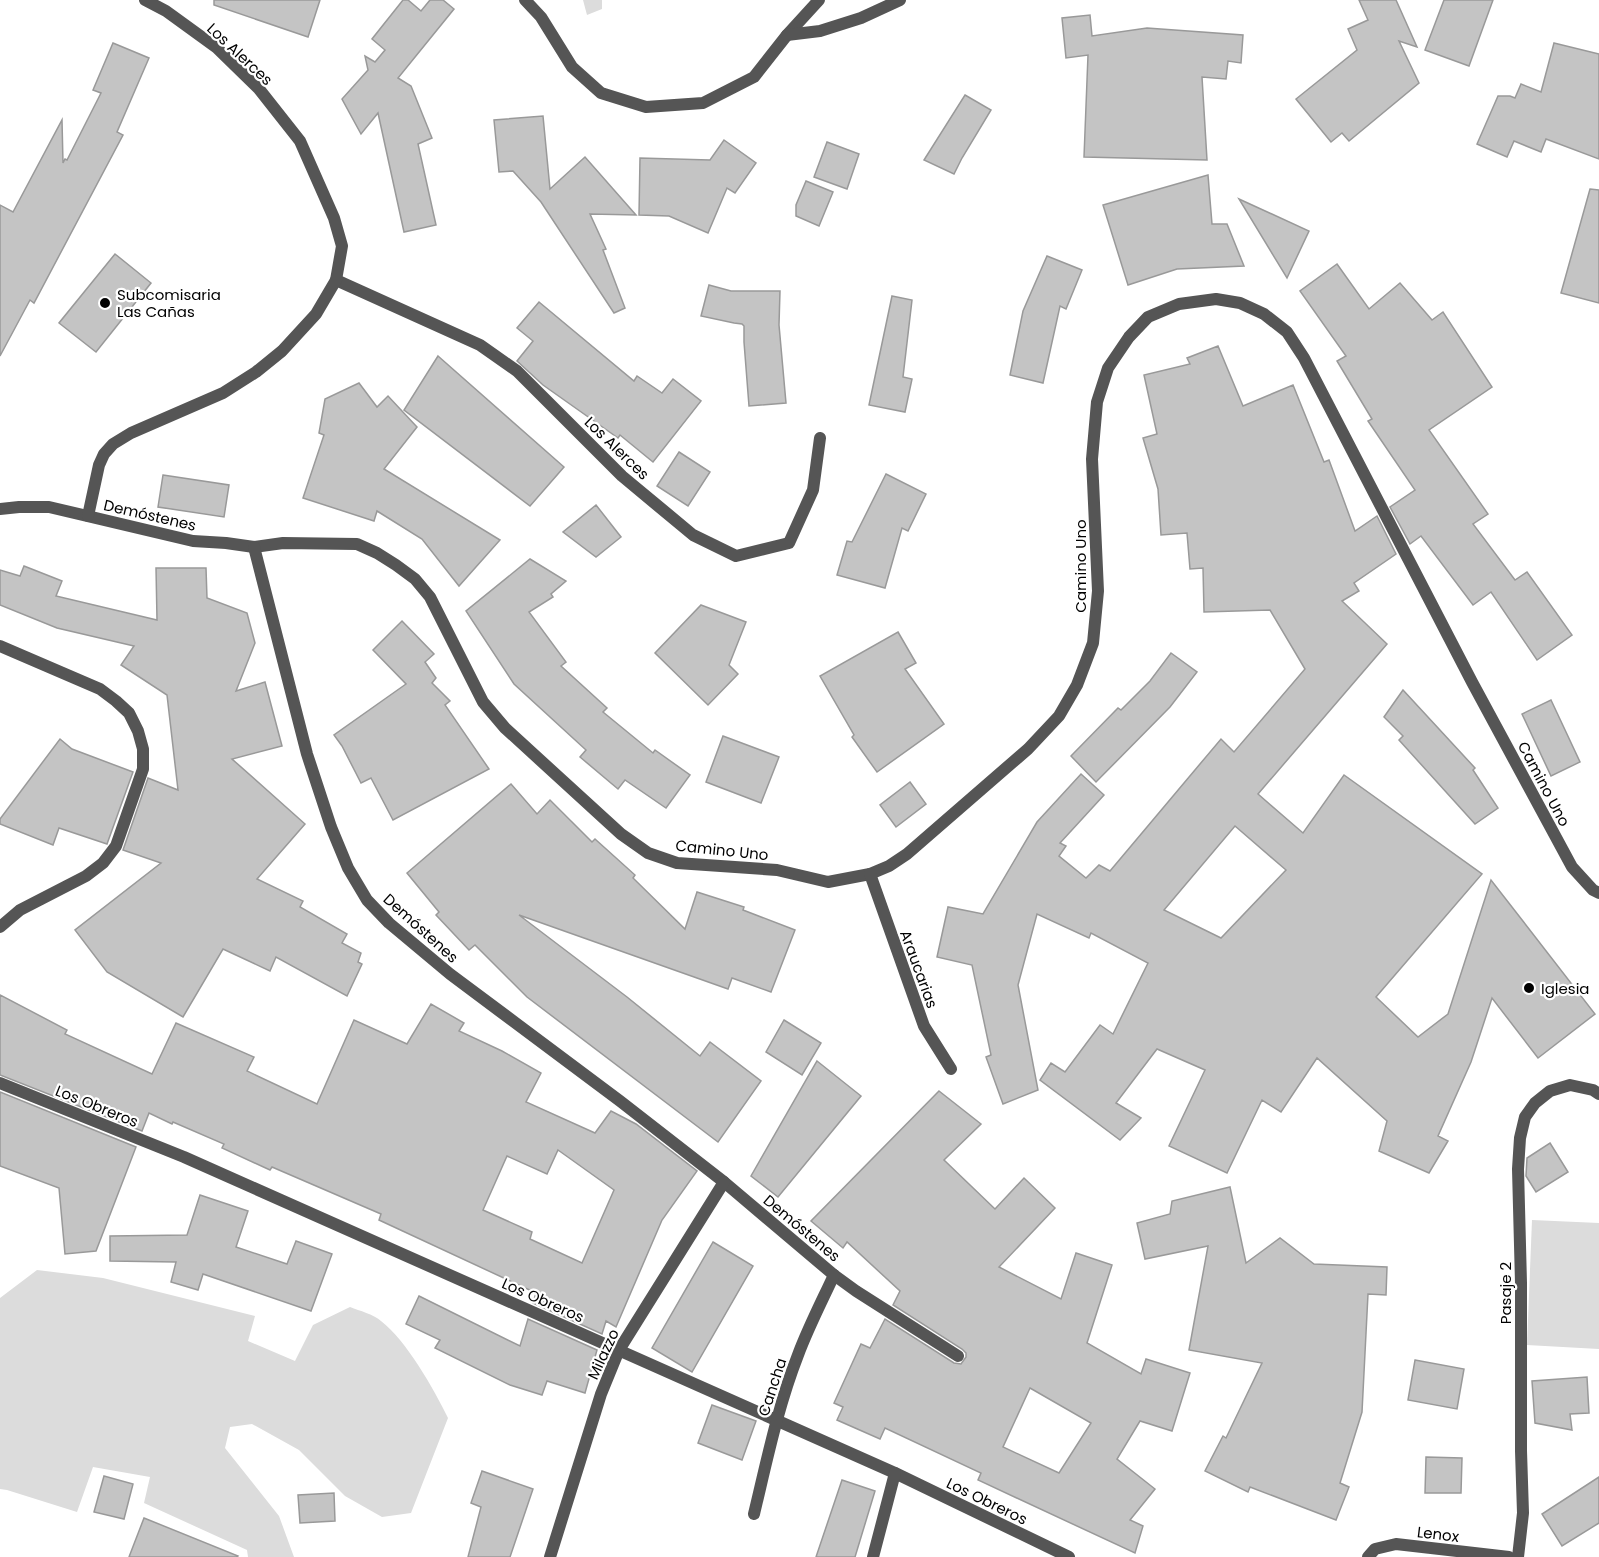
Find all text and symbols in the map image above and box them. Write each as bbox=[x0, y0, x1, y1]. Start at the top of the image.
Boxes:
street label: Los Alerces bbox=[203, 18, 278, 90]
place label: Subcomisaria Las Cañas bbox=[117, 284, 221, 322]
marker: Subcomisaria Las Cañas bbox=[98, 296, 112, 310]
street label: Los Alerces bbox=[580, 412, 654, 484]
street label: Demóstenes bbox=[102, 494, 198, 536]
street label: Camino Uno bbox=[1070, 519, 1091, 613]
street label: Camino Uno bbox=[1513, 738, 1575, 830]
street label: Camino Uno bbox=[674, 835, 770, 865]
street label: Demóstenes bbox=[379, 889, 463, 967]
street label: Araucarias bbox=[895, 927, 943, 1011]
place label: Iglesia bbox=[1541, 978, 1589, 999]
marker: Iglesia bbox=[1522, 981, 1536, 995]
street label: Los Obreros bbox=[52, 1080, 142, 1132]
street label: Demóstenes bbox=[759, 1190, 845, 1266]
street label: Pasaje 2 bbox=[1495, 1262, 1516, 1324]
street label: Los Obreros bbox=[499, 1273, 588, 1328]
street label: Milazzo bbox=[582, 1325, 624, 1383]
street label: Cancha bbox=[753, 1355, 791, 1419]
street label: Los Obreros bbox=[943, 1472, 1031, 1530]
street label: Lenox bbox=[1416, 1521, 1460, 1547]

